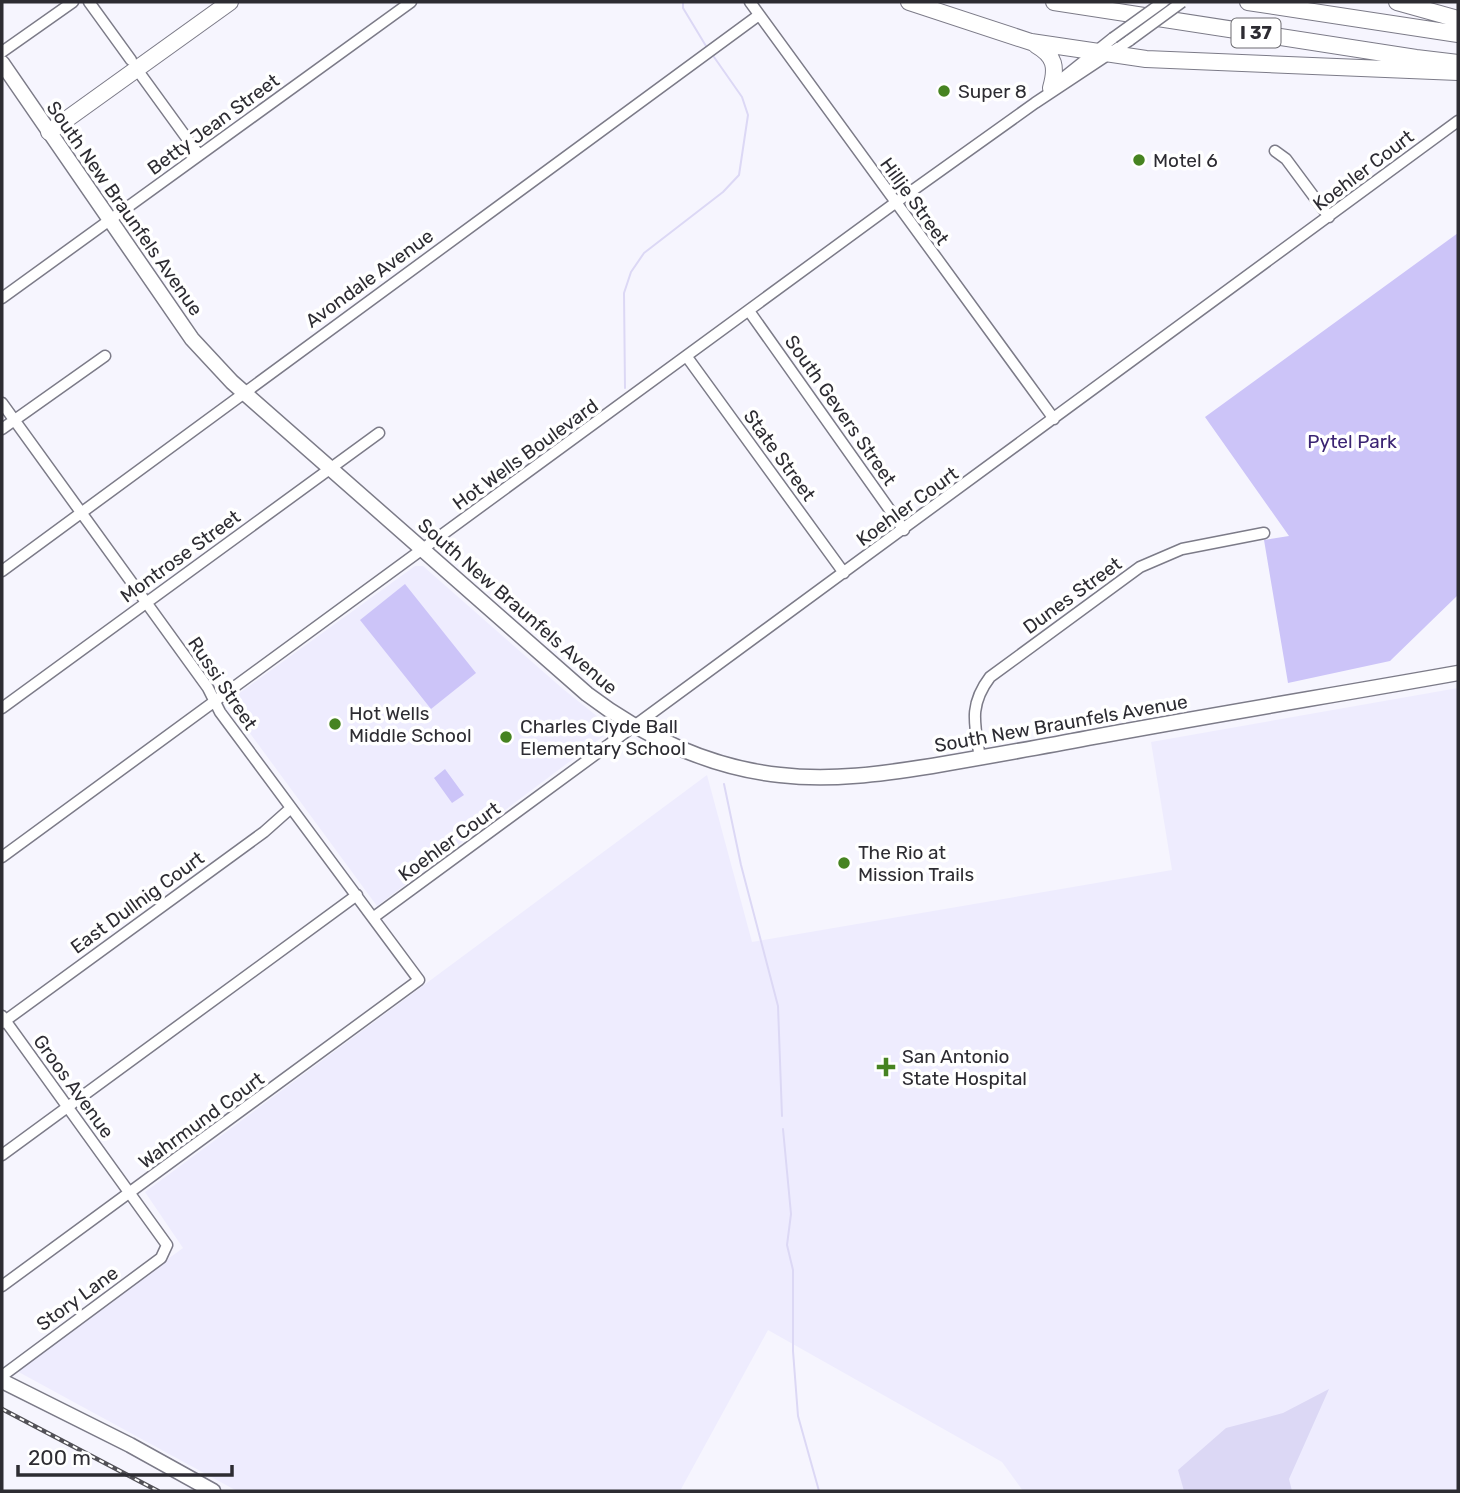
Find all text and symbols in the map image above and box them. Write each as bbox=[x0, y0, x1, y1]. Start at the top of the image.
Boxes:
road number: I 37 bbox=[1232, 18, 1280, 48]
street label: Betty Jean Street bbox=[143, 69, 284, 180]
place label: Super 8 bbox=[958, 80, 1027, 103]
marker: Super 8 bbox=[936, 83, 952, 99]
street label: South New Braunfels Avenue bbox=[42, 97, 208, 320]
street label: Koehler Court bbox=[1308, 125, 1419, 216]
place label: Motel 6 bbox=[1153, 149, 1218, 172]
marker: Motel 6 bbox=[1131, 152, 1147, 168]
street label: Hillje Street bbox=[875, 153, 954, 250]
street label: Avondale Avenue bbox=[301, 224, 438, 333]
street label: South Gevers Street bbox=[780, 331, 901, 490]
street label: Hot Wells Boulevard bbox=[448, 394, 602, 515]
street label: State Street bbox=[739, 405, 821, 506]
park label: Pytel Park bbox=[1307, 430, 1397, 453]
street label: Koehler Court bbox=[852, 461, 963, 551]
street label: Montrose Street bbox=[116, 505, 245, 608]
street label: South New Braunfels Avenue bbox=[413, 513, 622, 699]
street label: Dunes Street bbox=[1019, 552, 1126, 639]
street label: Russi Street bbox=[183, 632, 262, 735]
street label: South New Braunfels Avenue bbox=[933, 690, 1189, 757]
place label: Hot Wells Middle School bbox=[349, 702, 472, 747]
place label: Charles Clyde Ball Elementary School bbox=[520, 715, 686, 760]
marker: Hot Wells Middle School bbox=[327, 716, 343, 732]
marker: Charles Clyde Ball Elementary School bbox=[498, 729, 514, 745]
street label: Koehler Court bbox=[394, 796, 505, 886]
place label: The Rio at Mission Trails bbox=[858, 841, 974, 886]
street label: East Dullnig Court bbox=[66, 846, 209, 959]
marker: The Rio at Mission Trails bbox=[836, 855, 852, 871]
street label: Groos Avenue bbox=[28, 1030, 119, 1142]
place label: San Antonio State Hospital bbox=[902, 1045, 1027, 1090]
marker: San Antonio State Hospital bbox=[876, 1057, 896, 1077]
street label: Wahrmund Court bbox=[134, 1067, 269, 1174]
street label: Story Lane bbox=[32, 1261, 123, 1336]
scale bar bbox=[18, 1434, 231, 1478]
text: 200 m bbox=[28, 1445, 91, 1470]

